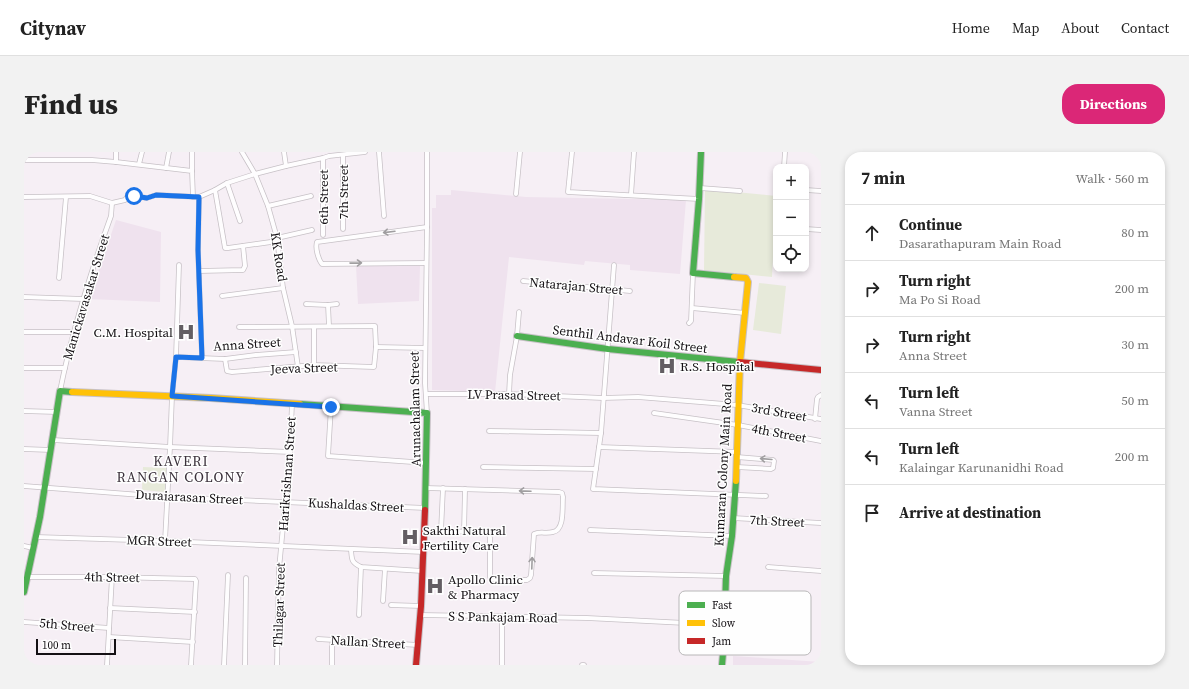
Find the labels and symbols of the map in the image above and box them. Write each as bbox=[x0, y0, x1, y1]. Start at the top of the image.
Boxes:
street label: 7th Street bbox=[335, 164, 352, 220]
street label: 6th Street bbox=[315, 169, 332, 225]
route start bbox=[125, 187, 143, 205]
one-way arrow bbox=[383, 228, 396, 236]
street label: Manickavasakar Street bbox=[59, 231, 113, 362]
street label: KK Road bbox=[267, 231, 291, 284]
one-way arrow bbox=[349, 259, 362, 267]
street label: Natarajan Street bbox=[529, 273, 624, 299]
street label: Senthil Andavar Koil Street bbox=[552, 321, 709, 357]
hospital icon: C.M. Hospital bbox=[176, 322, 196, 342]
place label: C.M. Hospital bbox=[93, 324, 173, 341]
street label: Anna Street bbox=[213, 333, 282, 355]
street label: Arunachalam Street bbox=[405, 350, 425, 467]
hospital icon: R.S. Hospital bbox=[657, 356, 677, 376]
street label: Jeeva Street bbox=[269, 358, 339, 378]
place label: R.S. Hospital bbox=[680, 358, 755, 375]
street label: Kumaran Colony Main Road bbox=[710, 383, 736, 547]
street label: LV Prasad Street bbox=[467, 386, 562, 404]
route end bbox=[322, 398, 340, 416]
street label: 3rd Street bbox=[750, 399, 809, 425]
street label: Harikrishnan Street bbox=[275, 415, 300, 532]
street label: 4th Street bbox=[750, 419, 808, 447]
district label: KAVERI RANGAN COLONY bbox=[117, 451, 245, 487]
one-way arrow bbox=[760, 455, 773, 463]
street label: Duraiarasan Street bbox=[135, 486, 244, 508]
one-way arrow bbox=[519, 487, 532, 495]
street label: Kushaldas Street bbox=[308, 494, 405, 516]
street label: 7th Street bbox=[749, 511, 806, 531]
place label: Sakthi Natural Fertility Care bbox=[423, 522, 506, 554]
hospital icon: Sakthi Natural Fertility Care bbox=[400, 527, 420, 547]
street label: MGR Street bbox=[126, 531, 193, 551]
one-way arrow bbox=[528, 557, 535, 570]
street label: Thilagar Street bbox=[269, 561, 289, 648]
street label: 4th Street bbox=[84, 568, 140, 586]
place label: Apollo Clinic & Pharmacy bbox=[448, 571, 523, 603]
hospital icon: Apollo Clinic & Pharmacy bbox=[425, 576, 445, 596]
legend bbox=[679, 591, 811, 655]
text: Fast bbox=[712, 598, 732, 613]
street label: S S Pankajam Road bbox=[448, 608, 559, 626]
street label: 5th Street bbox=[39, 614, 96, 636]
text: Slow bbox=[712, 616, 736, 631]
street label: Nallan Street bbox=[330, 632, 407, 652]
text: Jam bbox=[711, 634, 731, 649]
scale bar bbox=[36, 637, 116, 656]

